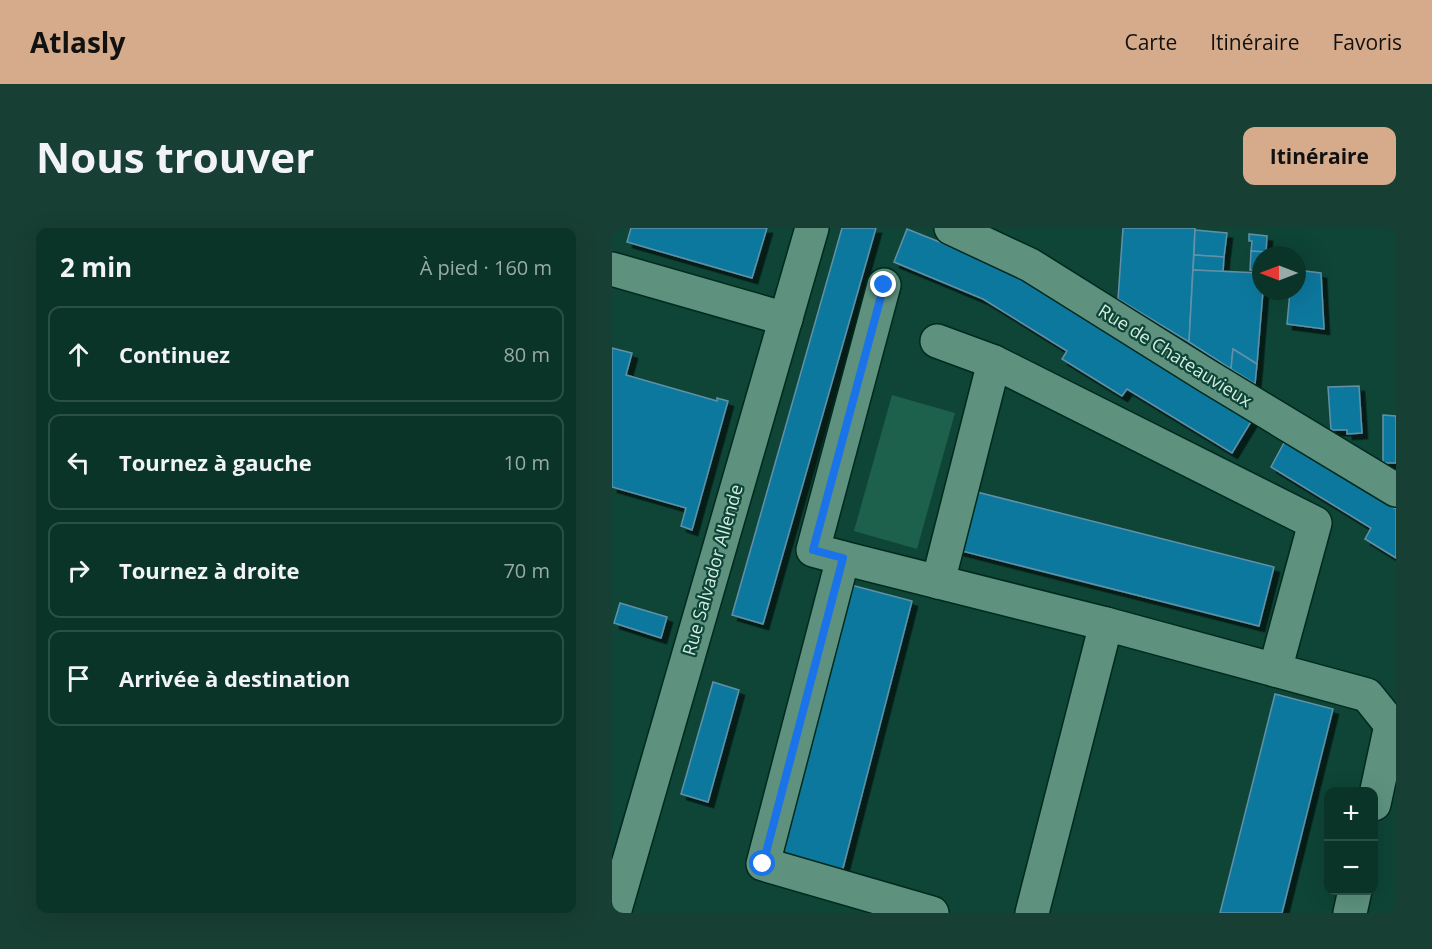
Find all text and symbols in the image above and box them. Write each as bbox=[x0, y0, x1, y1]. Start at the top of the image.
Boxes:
text: Atlasly bbox=[30, 23, 125, 61]
text: Carte bbox=[1124, 28, 1177, 56]
text: Itinéraire bbox=[1210, 28, 1299, 56]
text: Favoris bbox=[1332, 28, 1402, 56]
button: Itinéraire bbox=[1243, 127, 1396, 185]
text: Nous trouver bbox=[36, 128, 314, 185]
north arrow bbox=[1252, 246, 1306, 300]
text: 2 min bbox=[60, 249, 132, 285]
text: À pied · 160 m bbox=[420, 254, 552, 281]
route end bbox=[870, 271, 896, 297]
street label: Rue de Chateauvieux bbox=[1094, 298, 1257, 412]
icon: ahead bbox=[62, 338, 95, 371]
text: Continuez bbox=[119, 339, 230, 369]
text: 80 m bbox=[503, 341, 550, 368]
icon: left bbox=[62, 446, 95, 479]
text: Tournez à gauche bbox=[119, 447, 312, 477]
text: 10 m bbox=[503, 449, 550, 476]
street label: Rue Salvador Allende bbox=[676, 481, 748, 658]
icon: right bbox=[62, 554, 95, 587]
text: Tournez à droite bbox=[119, 555, 300, 585]
text: 70 m bbox=[503, 557, 550, 584]
icon: arrive bbox=[62, 662, 95, 695]
text: Arrivée à destination bbox=[119, 663, 350, 693]
map controls bbox=[1324, 787, 1378, 895]
button: + bbox=[1324, 787, 1378, 841]
button: − bbox=[1324, 841, 1378, 895]
route start bbox=[749, 850, 775, 876]

